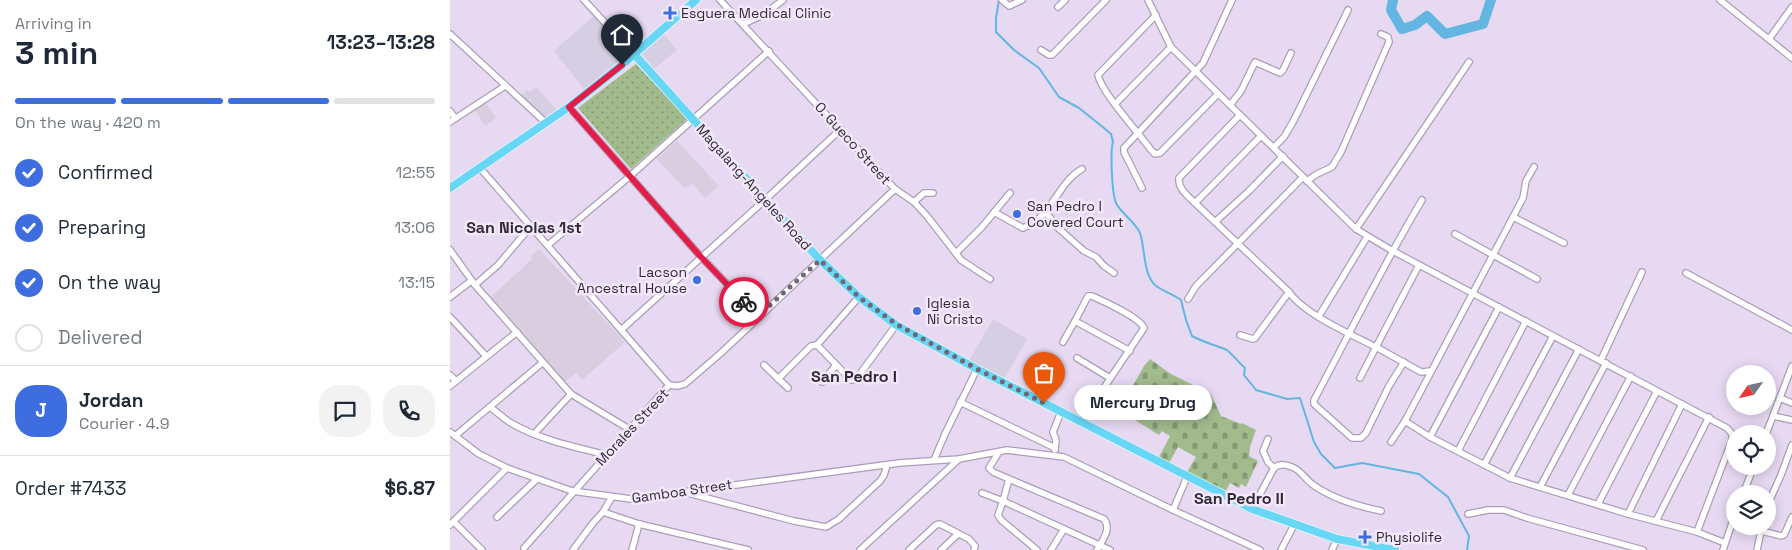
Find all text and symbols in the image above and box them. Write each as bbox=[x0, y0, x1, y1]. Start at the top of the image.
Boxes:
place label: Esguera Medical Clinic bbox=[681, 4, 831, 22]
marker: Esguera Medical Clinic bbox=[663, 6, 677, 20]
text: Arriving in bbox=[15, 13, 92, 34]
pin bbox=[601, 14, 643, 65]
icon: home bbox=[608, 21, 636, 49]
text: 13:23–13:28 bbox=[327, 30, 435, 55]
text: 3 min bbox=[15, 33, 98, 73]
street label: O. Gueco Street bbox=[811, 98, 895, 188]
text: On the way · 420 m bbox=[15, 112, 161, 133]
street label: Magalang-Angeles Road bbox=[692, 120, 816, 254]
icon: check bbox=[15, 159, 43, 187]
text: Confirmed bbox=[58, 160, 153, 185]
text: 12:55 bbox=[395, 162, 435, 183]
place label: San Pedro I Covered Court bbox=[1027, 197, 1124, 231]
marker: San Pedro I Covered Court bbox=[1011, 208, 1023, 220]
icon: check bbox=[15, 214, 43, 242]
text: Preparing bbox=[58, 215, 146, 240]
text: 13:06 bbox=[395, 217, 435, 238]
district label: San Nicolas 1st bbox=[466, 217, 582, 238]
place label: Lacson Ancestral House bbox=[577, 263, 687, 297]
icon: check bbox=[15, 269, 43, 297]
text: On the way bbox=[58, 270, 161, 295]
text: 13:15 bbox=[398, 272, 435, 293]
marker: Lacson Ancestral House bbox=[691, 274, 703, 286]
courier bbox=[719, 277, 769, 327]
icon: bike bbox=[730, 288, 758, 316]
place label: Iglesia Ni Cristo bbox=[927, 294, 983, 328]
marker: Iglesia Ni Cristo bbox=[911, 305, 923, 317]
text: Delivered bbox=[58, 325, 143, 350]
pin bbox=[1023, 352, 1065, 403]
icon: bag bbox=[1030, 359, 1058, 387]
north arrow bbox=[1726, 365, 1776, 415]
map controls bbox=[1726, 365, 1776, 535]
district label: San Pedro I bbox=[811, 366, 897, 387]
button: chat bbox=[319, 385, 371, 437]
button: phone bbox=[383, 385, 435, 437]
street label: Morales Street bbox=[592, 385, 672, 469]
callout: Mercury Drug bbox=[1074, 386, 1212, 420]
text: Jordan bbox=[79, 388, 144, 413]
text: Mercury Drug bbox=[1090, 392, 1196, 413]
text: J bbox=[35, 398, 47, 423]
text: Courier · 4.9 bbox=[79, 413, 169, 434]
button: locate bbox=[1726, 425, 1776, 475]
street label: Gamboa Street bbox=[631, 475, 733, 507]
text: Order #7433 bbox=[15, 476, 126, 501]
text: $6.87 bbox=[384, 476, 435, 501]
button: layers bbox=[1726, 485, 1776, 535]
district label: San Pedro II bbox=[1194, 488, 1284, 509]
place label: Physiolife bbox=[1376, 528, 1442, 546]
marker: Physiolife bbox=[1358, 530, 1372, 544]

